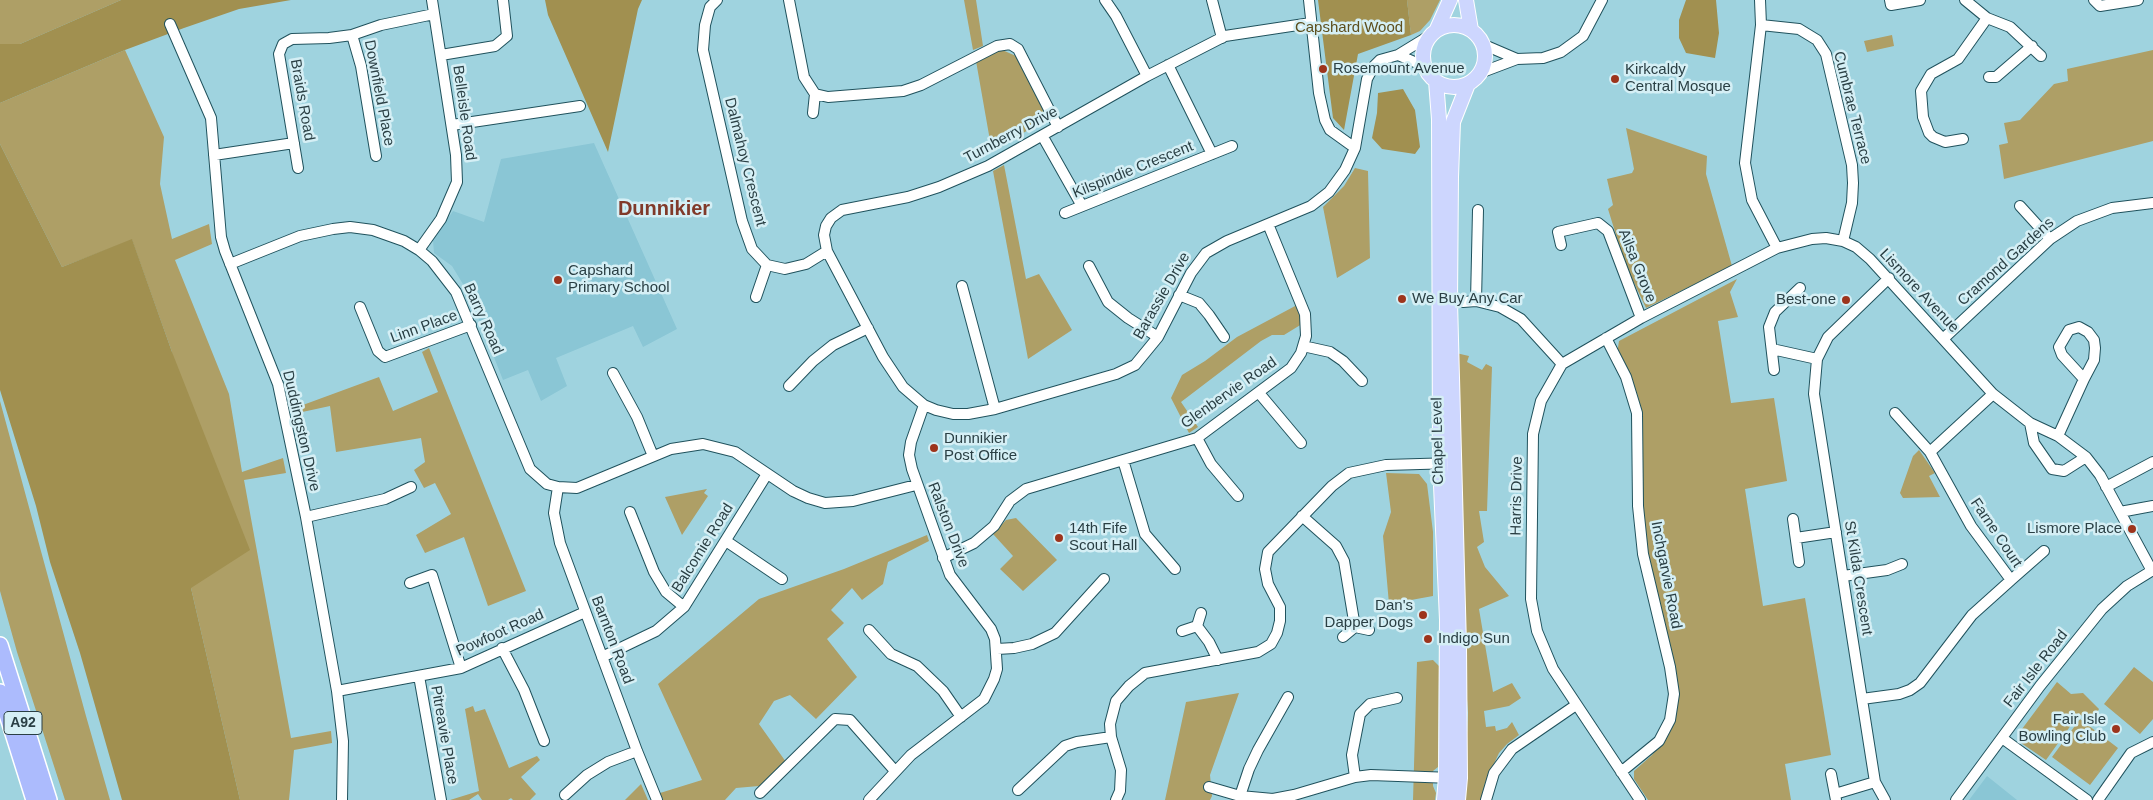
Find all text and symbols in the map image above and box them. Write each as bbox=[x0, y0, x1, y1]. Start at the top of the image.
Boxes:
park label: Capshard Wood bbox=[1295, 19, 1403, 37]
street label: Downfield Place bbox=[360, 38, 398, 148]
street label: Cumbrae Terrace bbox=[1829, 50, 1875, 166]
street label: Braids Road bbox=[286, 58, 318, 142]
place label: Rosemount Avenue bbox=[1333, 60, 1464, 78]
place label: Kirkcaldy Central Mosque bbox=[1625, 61, 1731, 96]
marker: Rosemount Avenue bbox=[1317, 63, 1329, 75]
street label: Belleisle Road bbox=[448, 64, 480, 162]
marker: Kirkcaldy Central Mosque bbox=[1609, 73, 1621, 85]
street label: Dalmahoy Crescent bbox=[720, 96, 770, 228]
street label: Turnberry Drive bbox=[961, 103, 1061, 167]
street label: Kilspindie Crescent bbox=[1070, 138, 1196, 202]
district label: Dunnikier bbox=[618, 197, 710, 221]
street label: Cramond Gardens bbox=[1954, 214, 2058, 310]
street label: Ailsa Grove bbox=[1614, 227, 1660, 305]
street label: Lismore Avenue bbox=[1876, 245, 1962, 337]
street label: Barassie Drive bbox=[1130, 249, 1194, 343]
place label: Capshard Primary School bbox=[568, 262, 670, 297]
marker: Capshard Primary School bbox=[552, 274, 564, 286]
street label: Barry Road bbox=[459, 281, 507, 357]
place label: We Buy Any Car bbox=[1412, 290, 1523, 308]
place label: Best-one bbox=[1776, 291, 1836, 309]
marker: We Buy Any Car bbox=[1396, 293, 1408, 305]
marker: Best-one bbox=[1840, 294, 1852, 306]
street label: Linn Place bbox=[388, 307, 460, 347]
street label: Glenbervie Road bbox=[1178, 353, 1280, 433]
street label: Duddingston Drive bbox=[278, 369, 324, 493]
street label: Chapel Level bbox=[1428, 397, 1448, 485]
place label: Dunnikier Post Office bbox=[944, 430, 1017, 465]
marker: Dunnikier Post Office bbox=[928, 442, 940, 454]
street label: Harris Drive bbox=[1507, 456, 1527, 536]
street label: Ralston Drive bbox=[923, 480, 973, 570]
street label: Farne Court bbox=[1966, 495, 2026, 571]
street label: Balcomie Road bbox=[668, 500, 738, 596]
street label: St Kilda Crescent bbox=[1840, 519, 1876, 637]
place label: 14th Fife Scout Hall bbox=[1069, 520, 1137, 555]
street label: Inchgarvie Road bbox=[1647, 520, 1685, 630]
place label: Lismore Place bbox=[2027, 520, 2122, 538]
marker: Lismore Place bbox=[2126, 523, 2138, 535]
marker: 14th Fife Scout Hall bbox=[1053, 532, 1065, 544]
street label: Barnton Road bbox=[587, 594, 637, 686]
place label: Dan's Dapper Dogs bbox=[1325, 597, 1413, 632]
street label: Powfoot Road bbox=[453, 606, 547, 660]
marker: Dan's Dapper Dogs bbox=[1417, 609, 1429, 621]
street label: Fair Isle Road bbox=[2000, 627, 2072, 711]
place label: Indigo Sun bbox=[1438, 630, 1510, 648]
marker: Indigo Sun bbox=[1422, 633, 1434, 645]
street label: Pitreavie Place bbox=[426, 684, 462, 786]
road number: A92 bbox=[4, 711, 42, 734]
place label: Fair Isle Bowling Club bbox=[2018, 711, 2106, 746]
marker: Fair Isle Bowling Club bbox=[2110, 723, 2122, 735]

